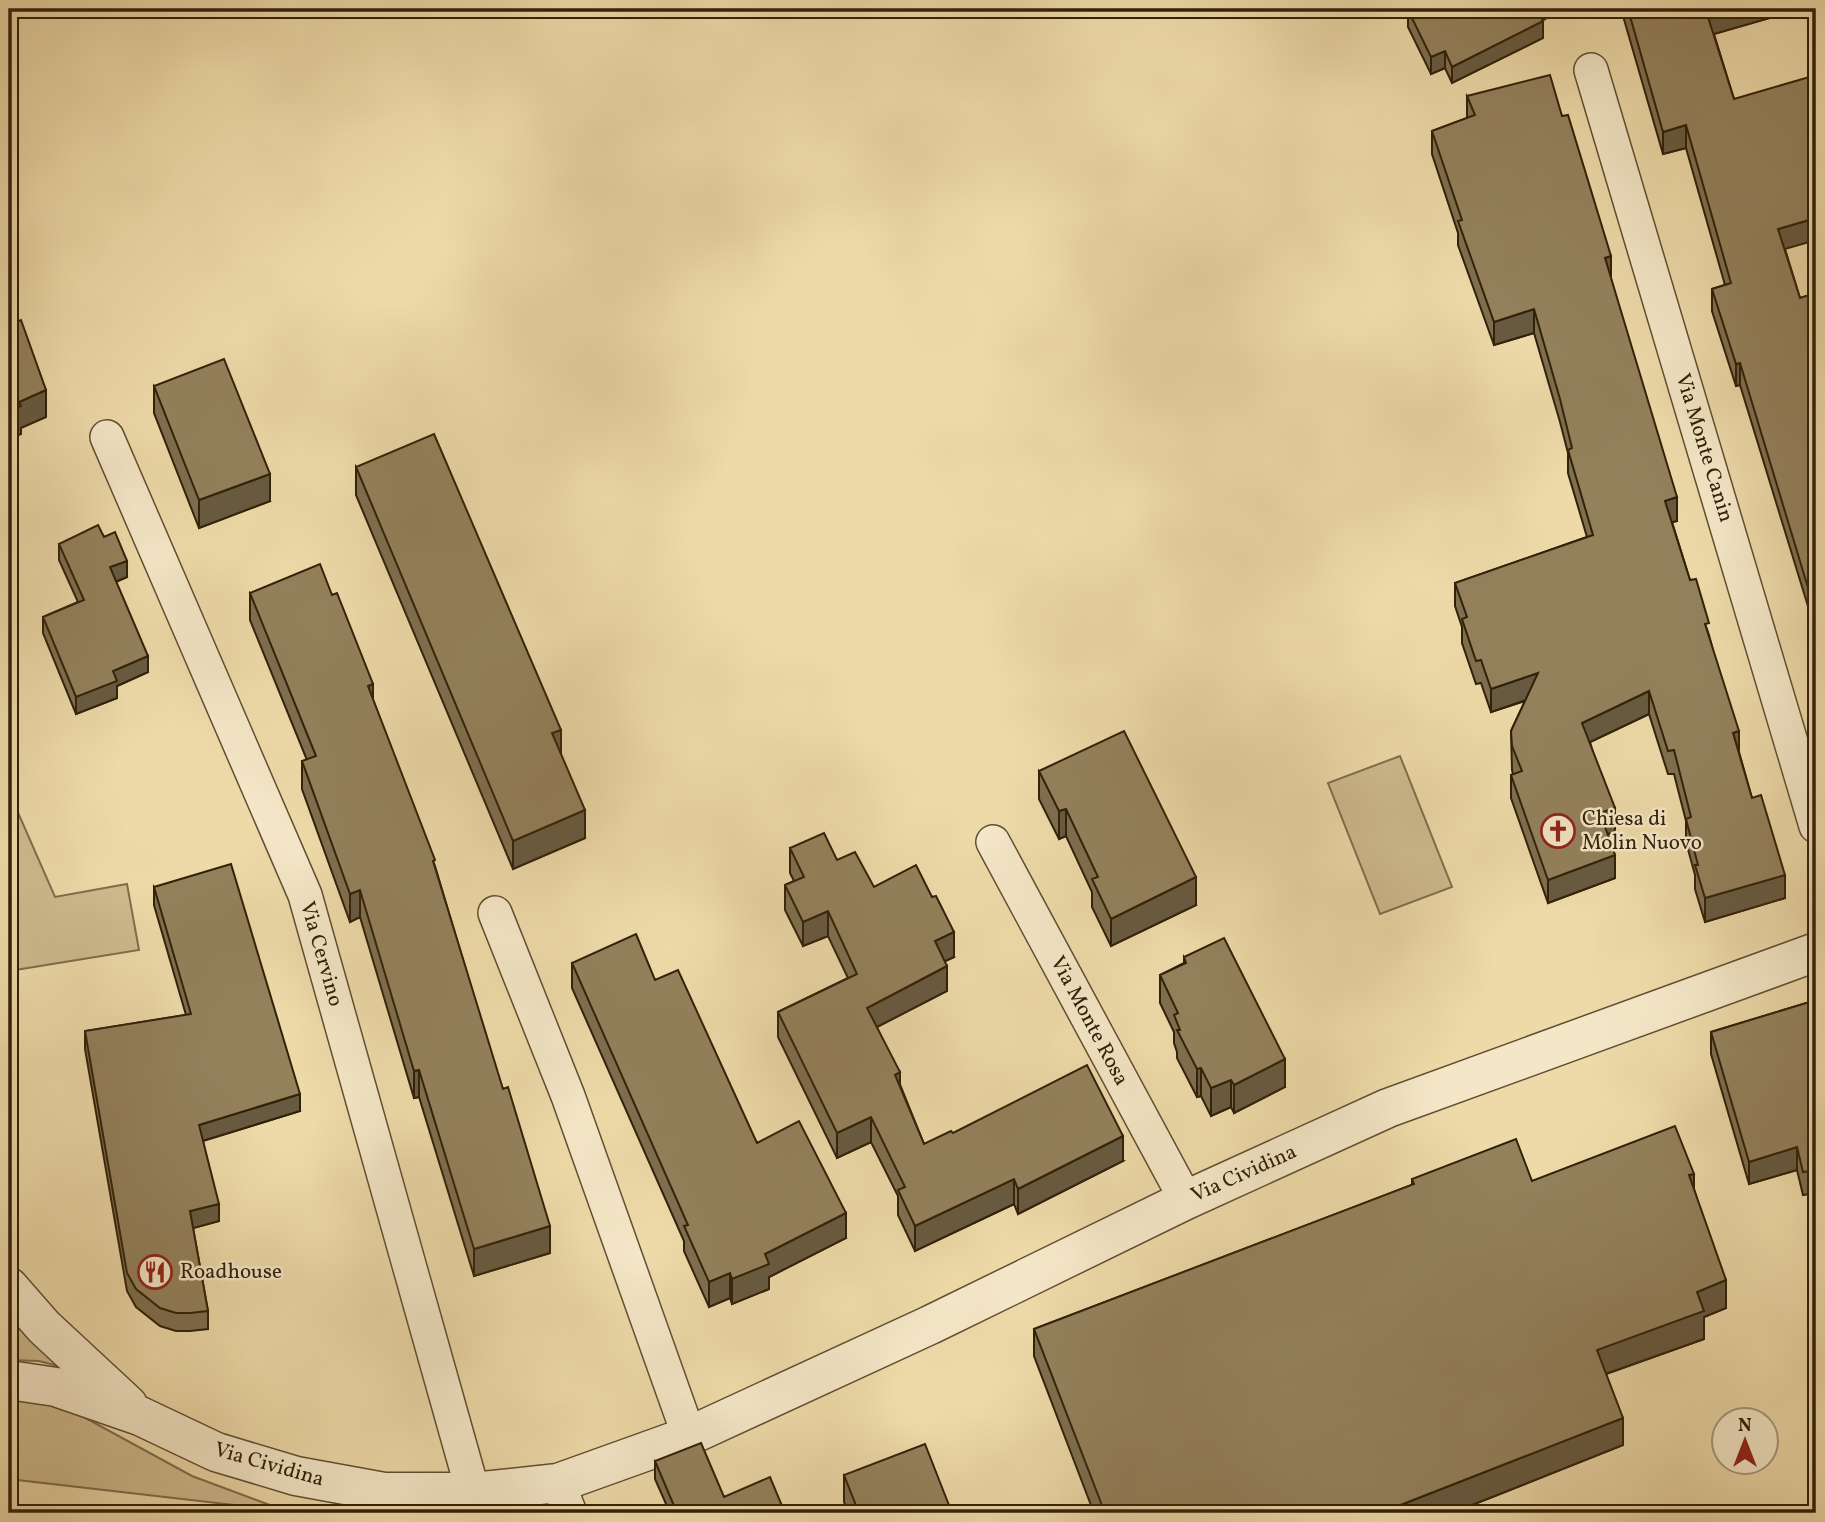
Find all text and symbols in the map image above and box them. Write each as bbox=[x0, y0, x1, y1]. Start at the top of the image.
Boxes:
street label: Via Monte Canin bbox=[1668, 370, 1740, 526]
place label: Chiesa di Molin Nuovo bbox=[1582, 805, 1702, 858]
church icon: Chiesa di Molin Nuovo bbox=[1539, 812, 1577, 850]
street label: Via Cervino bbox=[292, 898, 350, 1010]
street label: Via Monte Rosa bbox=[1043, 951, 1135, 1091]
street label: Via Cividina bbox=[1187, 1138, 1301, 1210]
restaurant icon: Roadhouse bbox=[136, 1253, 174, 1291]
place label: Roadhouse bbox=[180, 1258, 282, 1287]
north arrow bbox=[1710, 1406, 1780, 1476]
text: N bbox=[1738, 1413, 1752, 1439]
street label: Via Cividina bbox=[211, 1435, 327, 1495]

